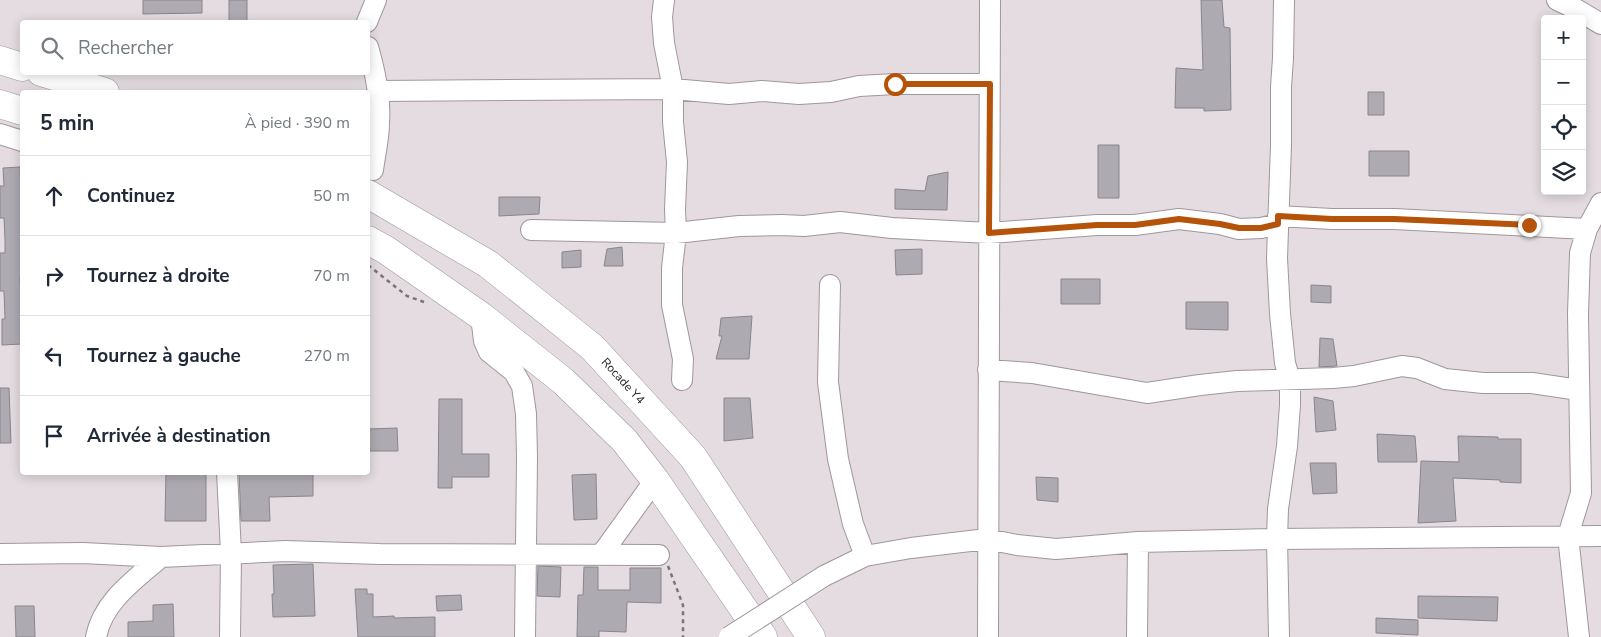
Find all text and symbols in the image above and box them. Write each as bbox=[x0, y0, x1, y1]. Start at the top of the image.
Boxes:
map controls bbox=[1541, 15, 1586, 195]
button: + bbox=[1541, 15, 1586, 60]
search box bbox=[20, 20, 370, 75]
icon: search bbox=[38, 34, 66, 62]
text: Rechercher bbox=[78, 35, 173, 61]
button: − bbox=[1541, 60, 1586, 105]
route start bbox=[884, 73, 907, 96]
button: locate bbox=[1541, 105, 1586, 150]
text: 5 min bbox=[40, 109, 94, 137]
text: À pied · 390 m bbox=[245, 112, 350, 134]
button: layers bbox=[1541, 150, 1586, 195]
icon: ahead bbox=[40, 182, 68, 210]
text: Continuez bbox=[87, 183, 175, 209]
text: 50 m bbox=[313, 185, 350, 207]
route end bbox=[1518, 214, 1541, 237]
icon: right bbox=[40, 262, 68, 290]
text: Tournez à droite bbox=[87, 263, 230, 289]
text: 70 m bbox=[313, 265, 350, 287]
icon: left bbox=[40, 342, 68, 370]
text: Tournez à gauche bbox=[87, 343, 241, 369]
text: 270 m bbox=[303, 345, 350, 367]
street label: Rocade Y4 bbox=[598, 354, 648, 407]
icon: arrive bbox=[40, 422, 68, 450]
text: Arrivée à destination bbox=[87, 423, 271, 449]

